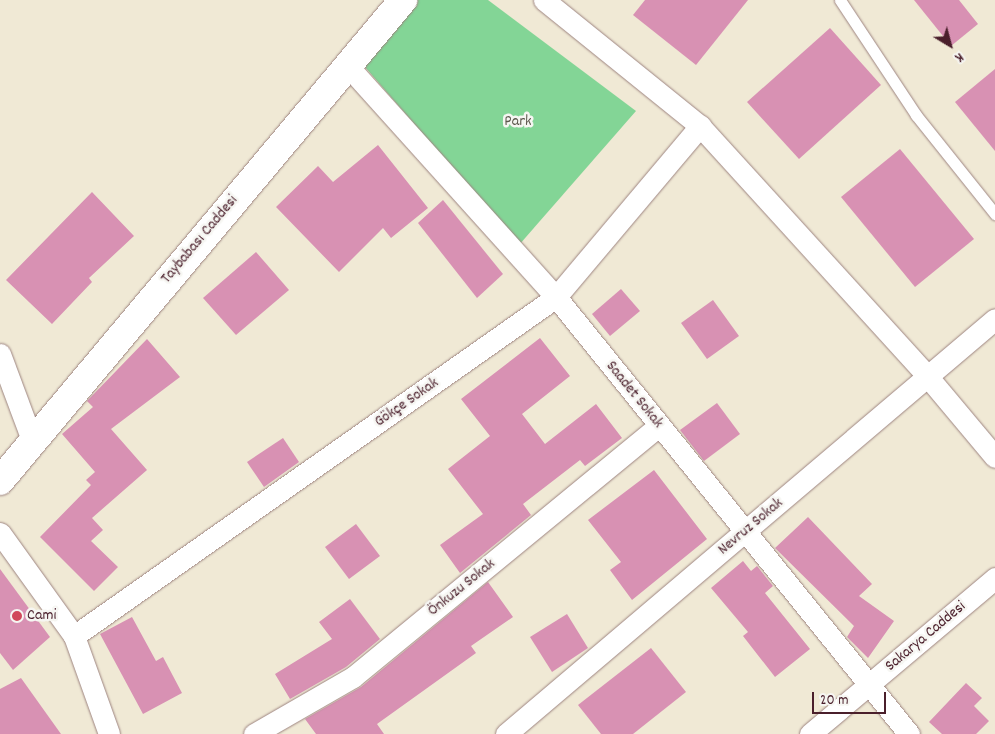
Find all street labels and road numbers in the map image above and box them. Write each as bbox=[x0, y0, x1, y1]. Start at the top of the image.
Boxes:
street label: Taybabası Caddesi bbox=[157, 192, 243, 288]
street label: Saadet Sokak bbox=[601, 357, 667, 433]
street label: Gökçe Sokak bbox=[371, 374, 443, 432]
street label: Nevruz Sokak bbox=[715, 494, 787, 560]
street label: Önkuzu Sokak bbox=[424, 555, 500, 621]
street label: Sakarya Caddesi bbox=[882, 598, 970, 676]

